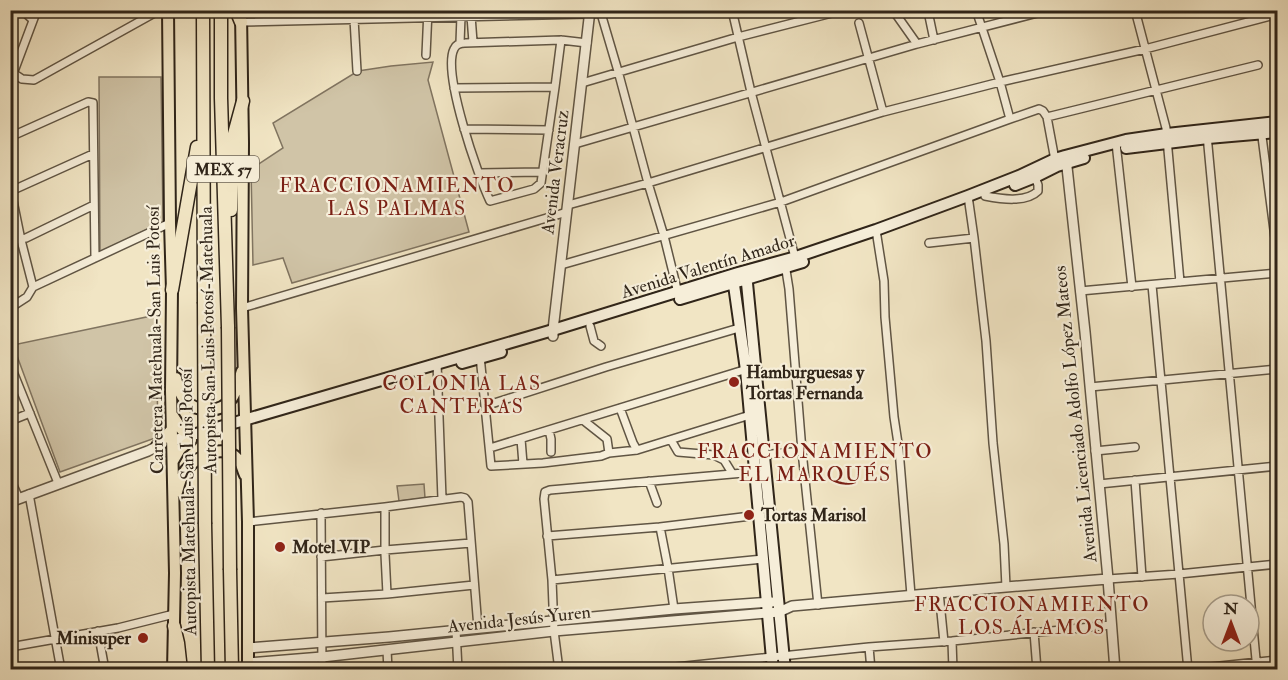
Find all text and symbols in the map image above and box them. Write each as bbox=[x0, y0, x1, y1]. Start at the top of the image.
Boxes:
street label: Avenida Veracruz bbox=[536, 108, 575, 236]
road number: MEX 57 bbox=[187, 156, 259, 182]
district label: FRACCIONAMIENTO LAS PALMAS bbox=[279, 173, 515, 221]
street label: Carretera Matehuala-San Luis Potosí bbox=[142, 205, 169, 474]
street label: Autopista San Luis Potosí-Matehuala bbox=[195, 205, 222, 475]
street label: Avenida Valentín Amador bbox=[617, 229, 798, 304]
street label: Avenida Licenciado Adolfo López Mateos bbox=[1048, 264, 1103, 564]
place label: Hamburguesas y Tortas Fernanda bbox=[745, 361, 865, 405]
street label: Autopista Matehuala-San Luis Potosí bbox=[175, 367, 202, 637]
district label: COLONIA LAS CANTERAS bbox=[382, 371, 542, 419]
marker: Hamburguesas y Tortas Fernanda bbox=[727, 375, 741, 389]
district label: FRACCIONAMIENTO EL MARQUÉS bbox=[697, 439, 933, 487]
place label: Tortas Marisol bbox=[760, 504, 867, 527]
marker: Tortas Marisol bbox=[742, 508, 756, 522]
place label: Motel VIP bbox=[291, 536, 370, 559]
marker: Motel VIP bbox=[273, 540, 287, 554]
district label: FRACCIONAMIENTO LOS ÁLAMOS bbox=[914, 592, 1150, 640]
north arrow bbox=[1201, 593, 1261, 653]
text: N bbox=[1223, 599, 1239, 619]
street label: Avenida Jesús Yuren bbox=[445, 601, 592, 639]
place label: Minisuper bbox=[55, 627, 131, 650]
marker: Minisuper bbox=[136, 631, 150, 645]

